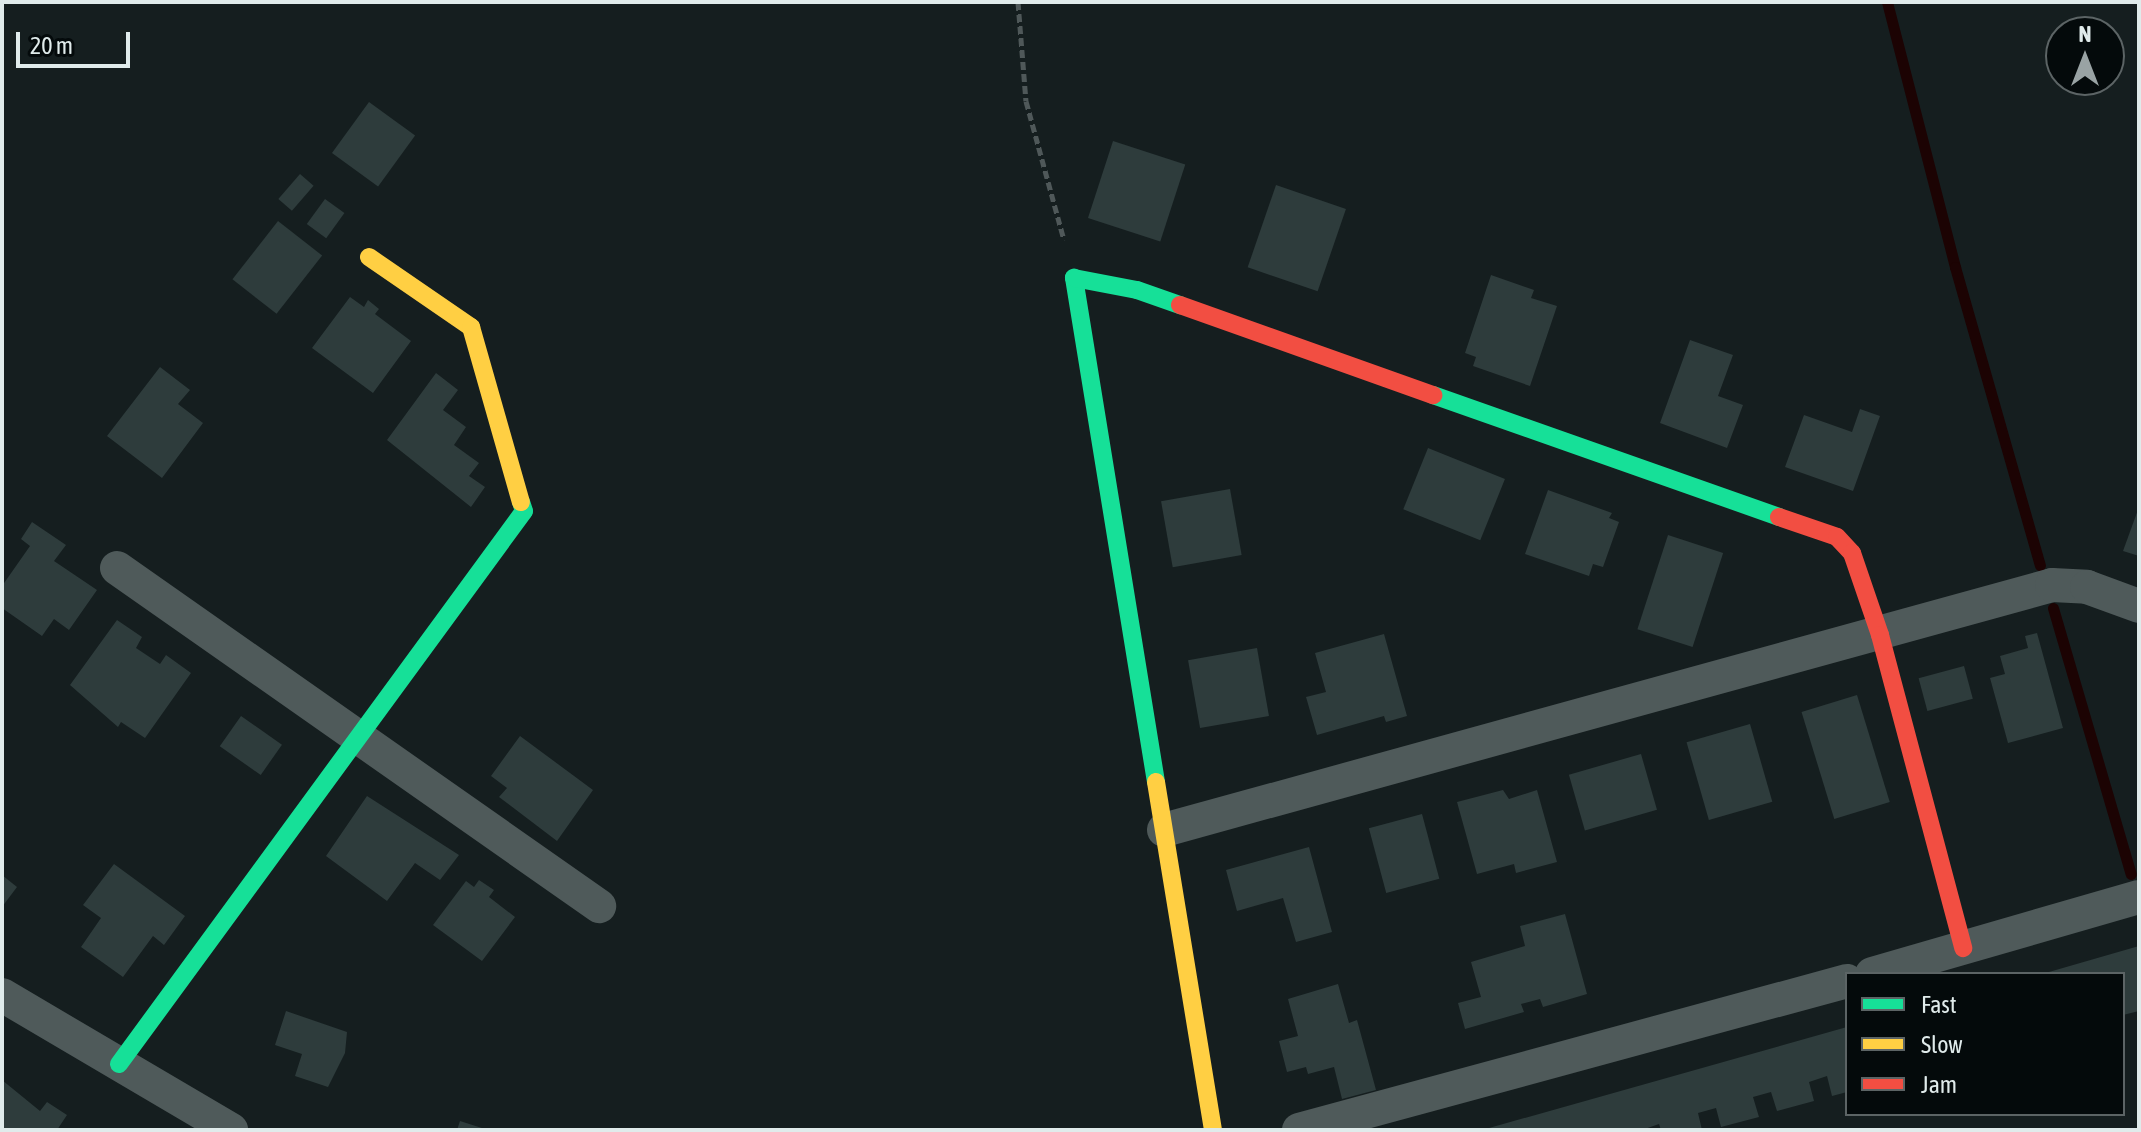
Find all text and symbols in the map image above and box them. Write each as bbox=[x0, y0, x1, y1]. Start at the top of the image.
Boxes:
scale bar bbox=[20, 16, 134, 66]
north arrow bbox=[2045, 16, 2125, 96]
text: N bbox=[2079, 21, 2091, 47]
text: 20 m bbox=[30, 32, 73, 59]
legend bbox=[1845, 972, 2125, 1116]
text: Fast bbox=[1921, 991, 1957, 1018]
text: Slow bbox=[1921, 1031, 1963, 1058]
text: Jam bbox=[1921, 1071, 1957, 1098]

